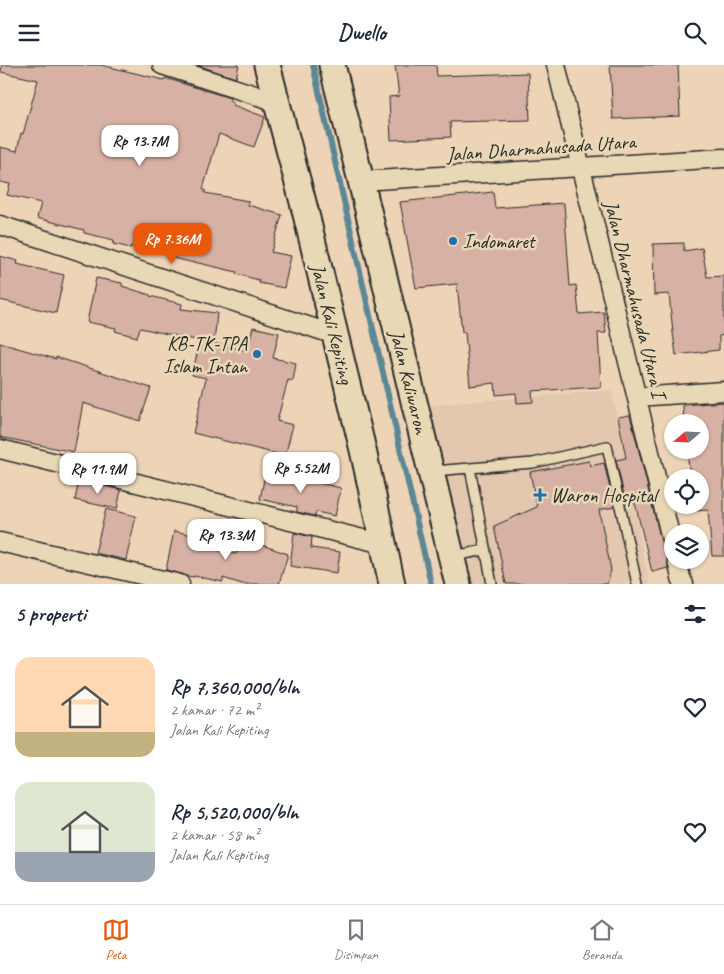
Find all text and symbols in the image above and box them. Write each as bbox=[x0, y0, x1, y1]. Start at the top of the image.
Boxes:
icon: menu bbox=[15, 19, 43, 47]
text: Dwello bbox=[338, 19, 386, 47]
icon: search bbox=[681, 19, 709, 47]
pin: Rp 13.7M bbox=[88, 124, 192, 167]
street label: Jalan Dharmahusada Utara bbox=[445, 129, 638, 167]
text: Rp 13.7M bbox=[112, 131, 168, 151]
street label: Jalan Dharmahusada Utara I bbox=[598, 197, 673, 404]
pin: Rp 7.36M bbox=[120, 223, 224, 265]
text: Rp 7.36M bbox=[144, 229, 200, 249]
place label: Indomaret bbox=[463, 229, 537, 254]
marker: Indomaret bbox=[447, 235, 459, 247]
street label: Jalan Kali Kepiting bbox=[305, 260, 359, 388]
street label: Jalan Kaliwaron bbox=[384, 327, 434, 437]
place label: KB-TK-TPA Islam Intan bbox=[164, 331, 248, 379]
marker: KB-TK-TPA Islam Intan bbox=[251, 348, 263, 360]
north arrow bbox=[664, 414, 709, 459]
map controls bbox=[664, 414, 709, 569]
pin: Rp 5.52M bbox=[249, 451, 353, 494]
pin: Rp 11.9M bbox=[46, 453, 150, 495]
text: Rp 5.52M bbox=[274, 458, 328, 478]
text: Rp 11.9M bbox=[70, 459, 126, 479]
button: locate bbox=[664, 469, 709, 514]
place label: Waron Hospital bbox=[551, 483, 660, 508]
marker: Waron Hospital bbox=[533, 488, 547, 502]
pin: Rp 13.3M bbox=[174, 519, 278, 561]
button: layers bbox=[664, 524, 709, 569]
text: Rp 13.3M bbox=[198, 525, 254, 545]
icon: filters bbox=[681, 600, 709, 628]
text: 5 properti bbox=[15, 601, 86, 627]
text: Rp 7,360,000/bln bbox=[170, 674, 299, 700]
icon: home bbox=[55, 677, 115, 737]
icon: heart bbox=[681, 693, 709, 721]
text: 2 kamar · 72 m² bbox=[170, 700, 259, 720]
text: Jalan Kali Kepiting bbox=[170, 720, 269, 740]
text: Rp 5,520,000/bln bbox=[170, 799, 298, 825]
icon: home bbox=[55, 802, 115, 862]
icon: heart bbox=[681, 818, 709, 846]
text: 2 kamar · 58 m² bbox=[170, 825, 259, 845]
text: Jalan Kali Kepiting bbox=[170, 845, 269, 865]
tab: Peta bbox=[102, 916, 130, 963]
tab: Disimpan bbox=[334, 916, 378, 963]
tab: Beranda bbox=[582, 916, 622, 963]

